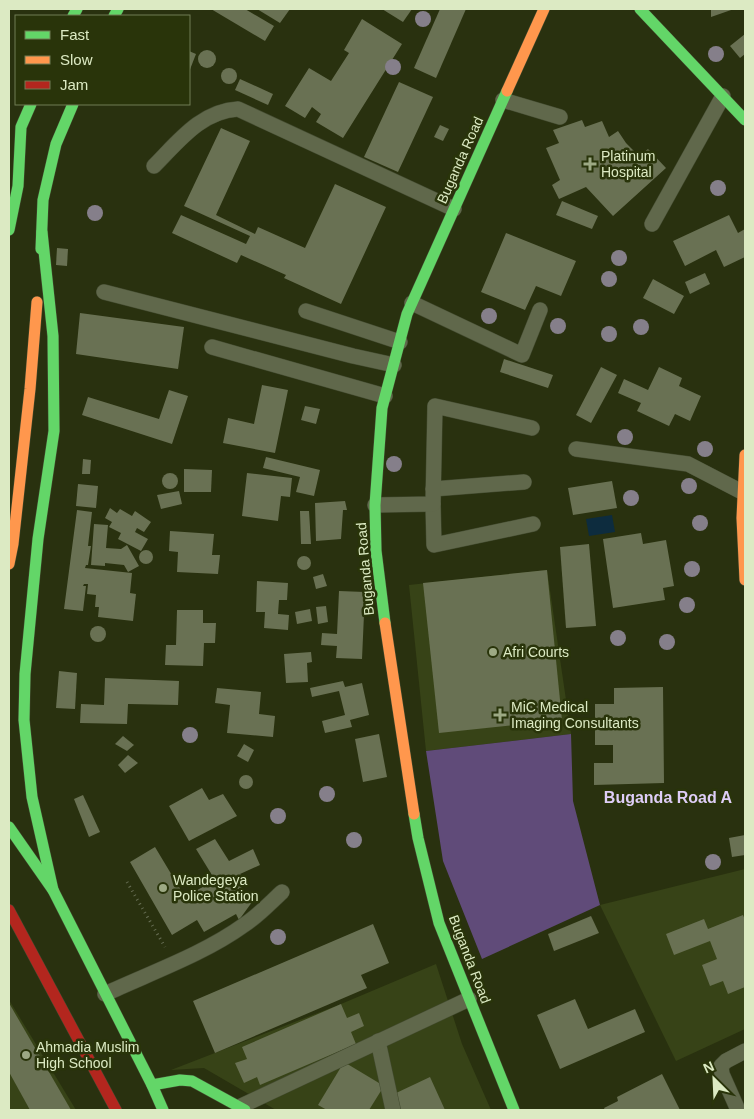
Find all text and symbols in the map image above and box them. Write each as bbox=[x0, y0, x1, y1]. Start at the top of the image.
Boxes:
legend bbox=[15, 15, 190, 105]
text: Fast bbox=[60, 26, 90, 43]
text: Slow bbox=[60, 51, 93, 68]
text: Jam bbox=[60, 76, 88, 93]
street label: Buganda Road bbox=[434, 114, 486, 206]
place label: Platinum Hospital bbox=[601, 148, 655, 180]
marker: Platinum Hospital bbox=[583, 157, 597, 171]
street label: Buganda Road bbox=[353, 522, 377, 616]
place label: Afri Courts bbox=[503, 644, 569, 660]
marker: Afri Courts bbox=[487, 646, 499, 658]
place label: MiC Medical Imaging Consultants bbox=[511, 699, 639, 731]
marker: MiC Medical Imaging Consultants bbox=[493, 708, 507, 722]
district label: Buganda Road A bbox=[604, 789, 733, 806]
place label: Wandegeya Police Station bbox=[173, 872, 259, 904]
marker: Wandegeya Police Station bbox=[157, 882, 169, 894]
street label: Buganda Road bbox=[446, 913, 494, 1005]
place label: Ahmadia Muslim High School bbox=[36, 1039, 139, 1071]
marker: Ahmadia Muslim High School bbox=[20, 1049, 32, 1061]
north arrow bbox=[689, 1054, 739, 1104]
text: N bbox=[701, 1058, 717, 1076]

